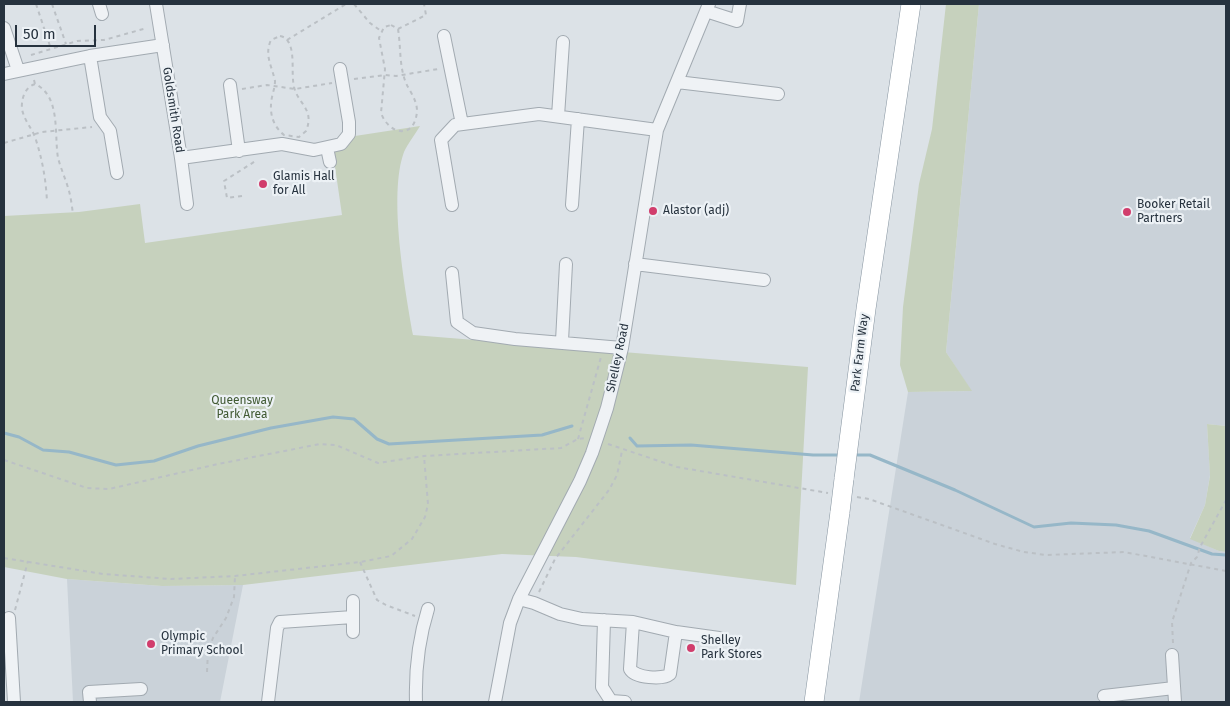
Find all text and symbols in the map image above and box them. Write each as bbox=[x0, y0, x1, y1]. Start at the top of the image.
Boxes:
scale bar bbox=[18, 15, 99, 47]
text: 50 m bbox=[23, 25, 56, 43]
street label: Goldsmith Road bbox=[159, 66, 187, 154]
place label: Glamis Hall for All bbox=[273, 170, 335, 198]
marker: Glamis Hall for All bbox=[257, 178, 269, 190]
place label: Booker Retail Partners bbox=[1137, 198, 1210, 226]
place label: Alastor (adj) bbox=[663, 204, 729, 218]
marker: Alastor (adj) bbox=[647, 205, 659, 217]
marker: Booker Retail Partners bbox=[1121, 206, 1133, 218]
street label: Park Farm Way bbox=[848, 313, 872, 393]
street label: Shelley Road bbox=[604, 322, 632, 394]
park label: Queensway Park Area bbox=[211, 394, 273, 422]
place label: Olympic Primary School bbox=[161, 630, 243, 658]
place label: Shelley Park Stores bbox=[701, 634, 762, 662]
marker: Olympic Primary School bbox=[145, 638, 157, 650]
marker: Shelley Park Stores bbox=[685, 642, 697, 654]

